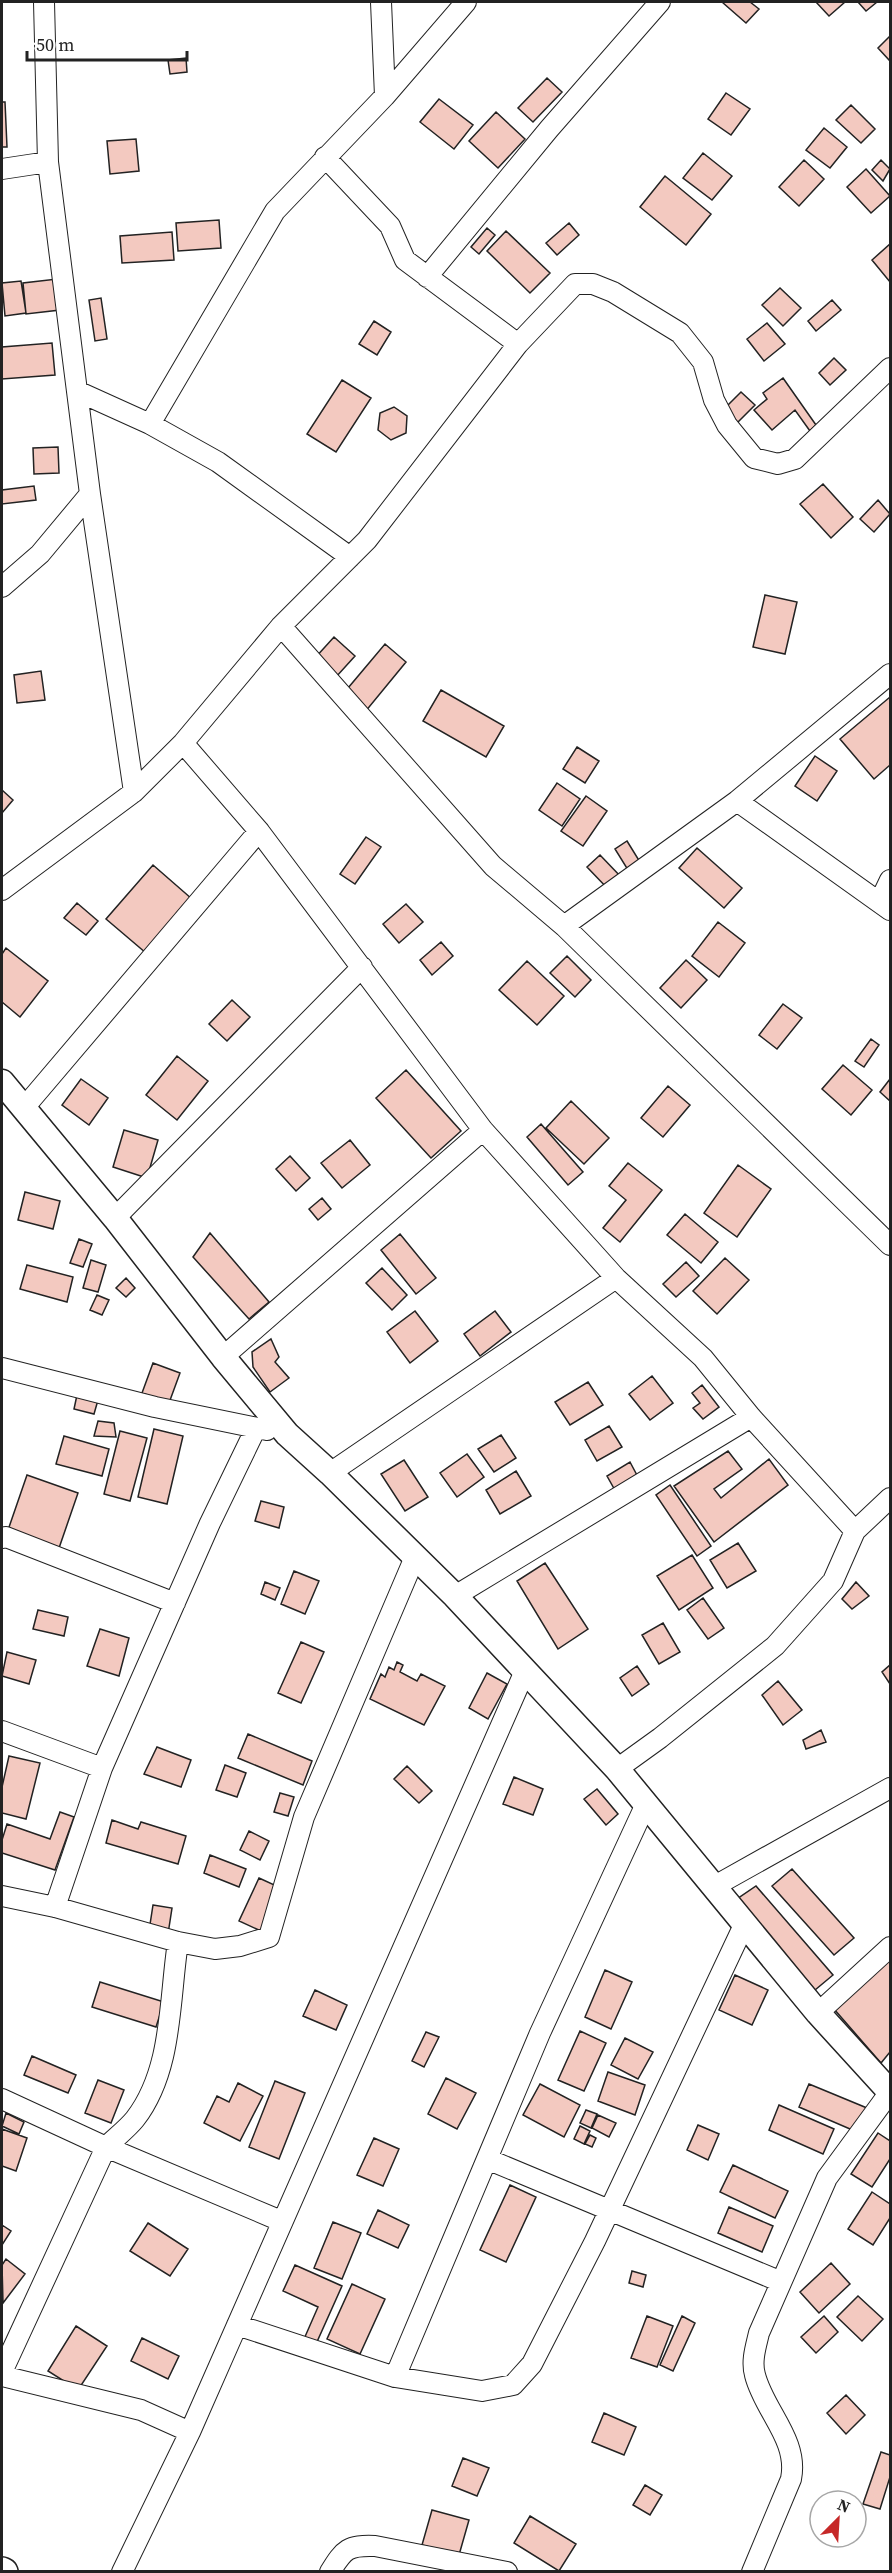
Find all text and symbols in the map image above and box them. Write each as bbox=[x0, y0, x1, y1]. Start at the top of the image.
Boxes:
scale bar bbox=[27, 24, 188, 62]
text: 50 m bbox=[36, 32, 74, 57]
north arrow bbox=[808, 2489, 868, 2549]
text: N bbox=[834, 2493, 854, 2518]

